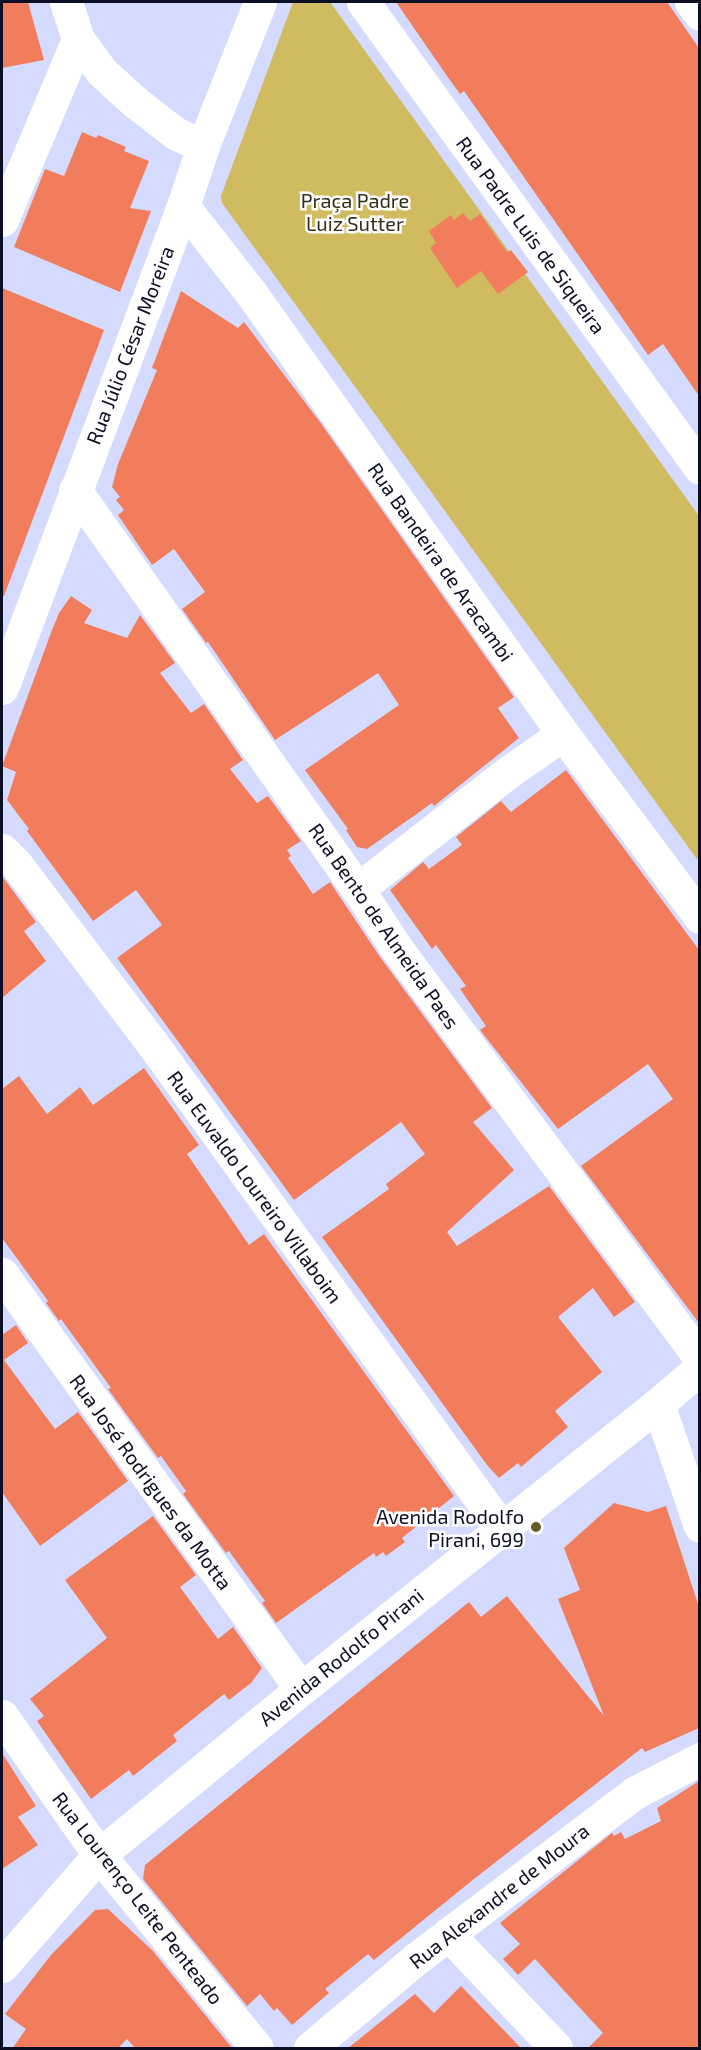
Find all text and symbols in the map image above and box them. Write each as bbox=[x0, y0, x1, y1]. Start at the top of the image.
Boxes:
street label: Rua Padre Luis de Siqueira bbox=[451, 132, 611, 338]
park label: Praça Padre Luiz Sutter bbox=[301, 189, 409, 236]
street label: Rua Júlio César Moreira bbox=[81, 242, 179, 448]
street label: Rua Bandeira de Aracambi bbox=[363, 458, 519, 666]
street label: Rua Bento de Almeida Paes bbox=[304, 818, 464, 1034]
street label: Rua Euvaldo Loureiro Villaboim bbox=[162, 1066, 348, 1308]
street label: Rua José Rodrigues da Motta bbox=[65, 1369, 237, 1595]
place label: Avenida Rodolfo Pirani, 699 bbox=[376, 1504, 524, 1551]
marker: Avenida Rodolfo Pirani, 699 bbox=[529, 1520, 543, 1534]
street label: Avenida Rodolfo Pirani bbox=[254, 1583, 428, 1731]
street label: Rua Lourenço Leite Penteado bbox=[48, 1787, 228, 2009]
street label: Rua Alexandre de Moura bbox=[404, 1818, 594, 1974]

